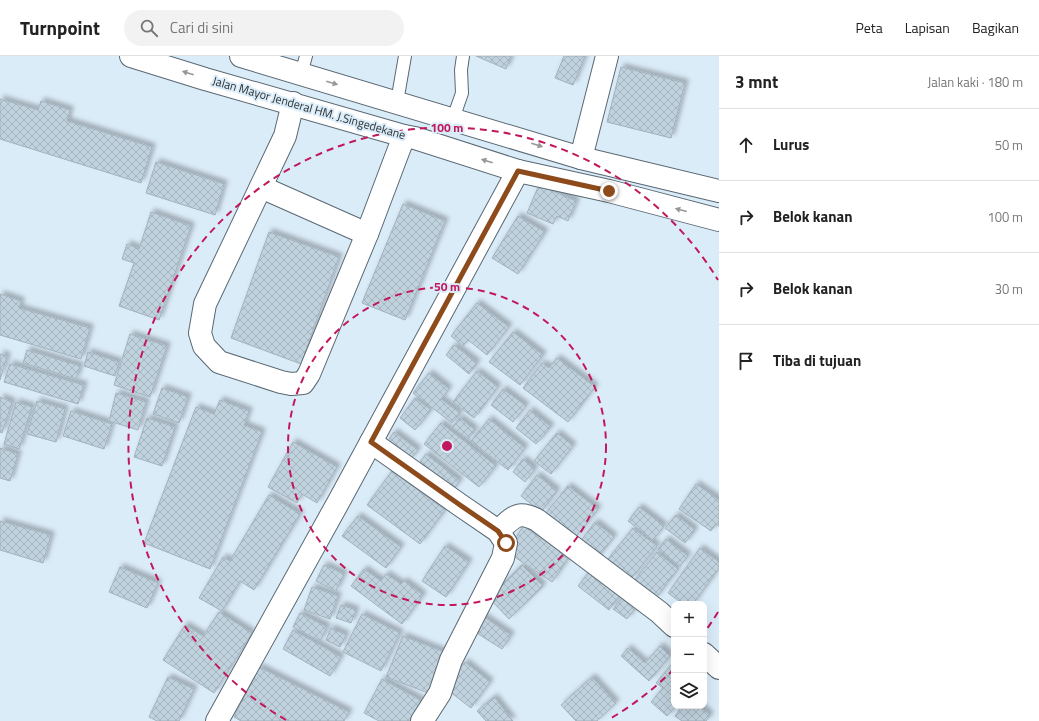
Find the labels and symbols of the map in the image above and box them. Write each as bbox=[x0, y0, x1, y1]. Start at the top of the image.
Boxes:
one-way arrow bbox=[182, 70, 194, 76]
street label: Jalan Mayor Jenderal HM. J.Singedekane bbox=[210, 71, 408, 144]
one-way arrow bbox=[326, 80, 338, 86]
text: 100 m bbox=[431, 118, 463, 137]
one-way arrow bbox=[531, 142, 543, 148]
one-way arrow bbox=[481, 158, 493, 164]
route end bbox=[600, 182, 618, 200]
one-way arrow bbox=[675, 207, 687, 213]
text: 50 m bbox=[434, 277, 460, 296]
centre of rings bbox=[440, 439, 454, 453]
route start bbox=[497, 534, 515, 552]

